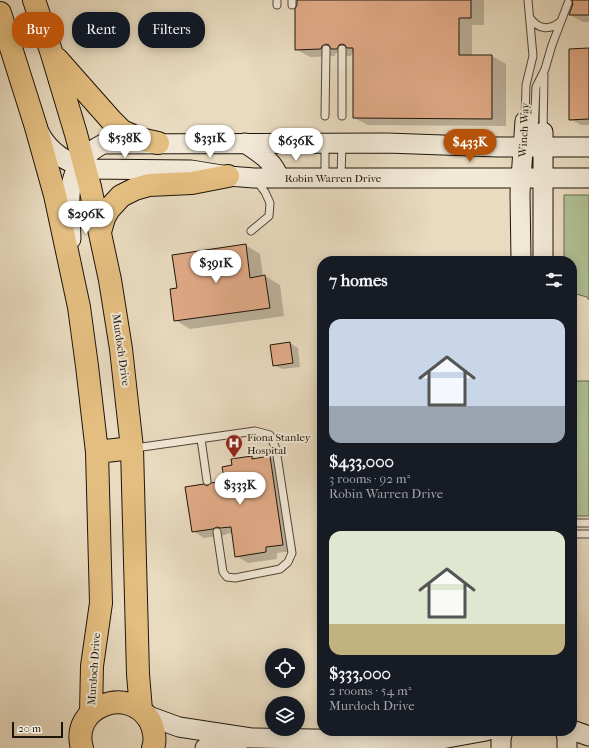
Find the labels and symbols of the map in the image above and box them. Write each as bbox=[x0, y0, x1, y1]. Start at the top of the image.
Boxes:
street label: Winch Way bbox=[516, 101, 532, 159]
pin: $538K bbox=[97, 125, 153, 159]
pin: $331K bbox=[182, 125, 238, 159]
pin: $636K bbox=[268, 128, 324, 162]
pin: $433K bbox=[442, 129, 498, 163]
street label: Robin Warren Drive bbox=[285, 172, 382, 185]
pin: $296K bbox=[58, 201, 114, 235]
pin: $391K bbox=[188, 250, 244, 284]
street label: Murdoch Drive bbox=[110, 313, 133, 387]
place label: Fiona Stanley Hospital bbox=[247, 431, 312, 457]
hospital icon: Fiona Stanley Hospital bbox=[224, 433, 244, 458]
pin: $333K bbox=[212, 472, 268, 506]
street label: Murdoch Drive bbox=[85, 632, 103, 706]
scale bar bbox=[12, 720, 63, 739]

